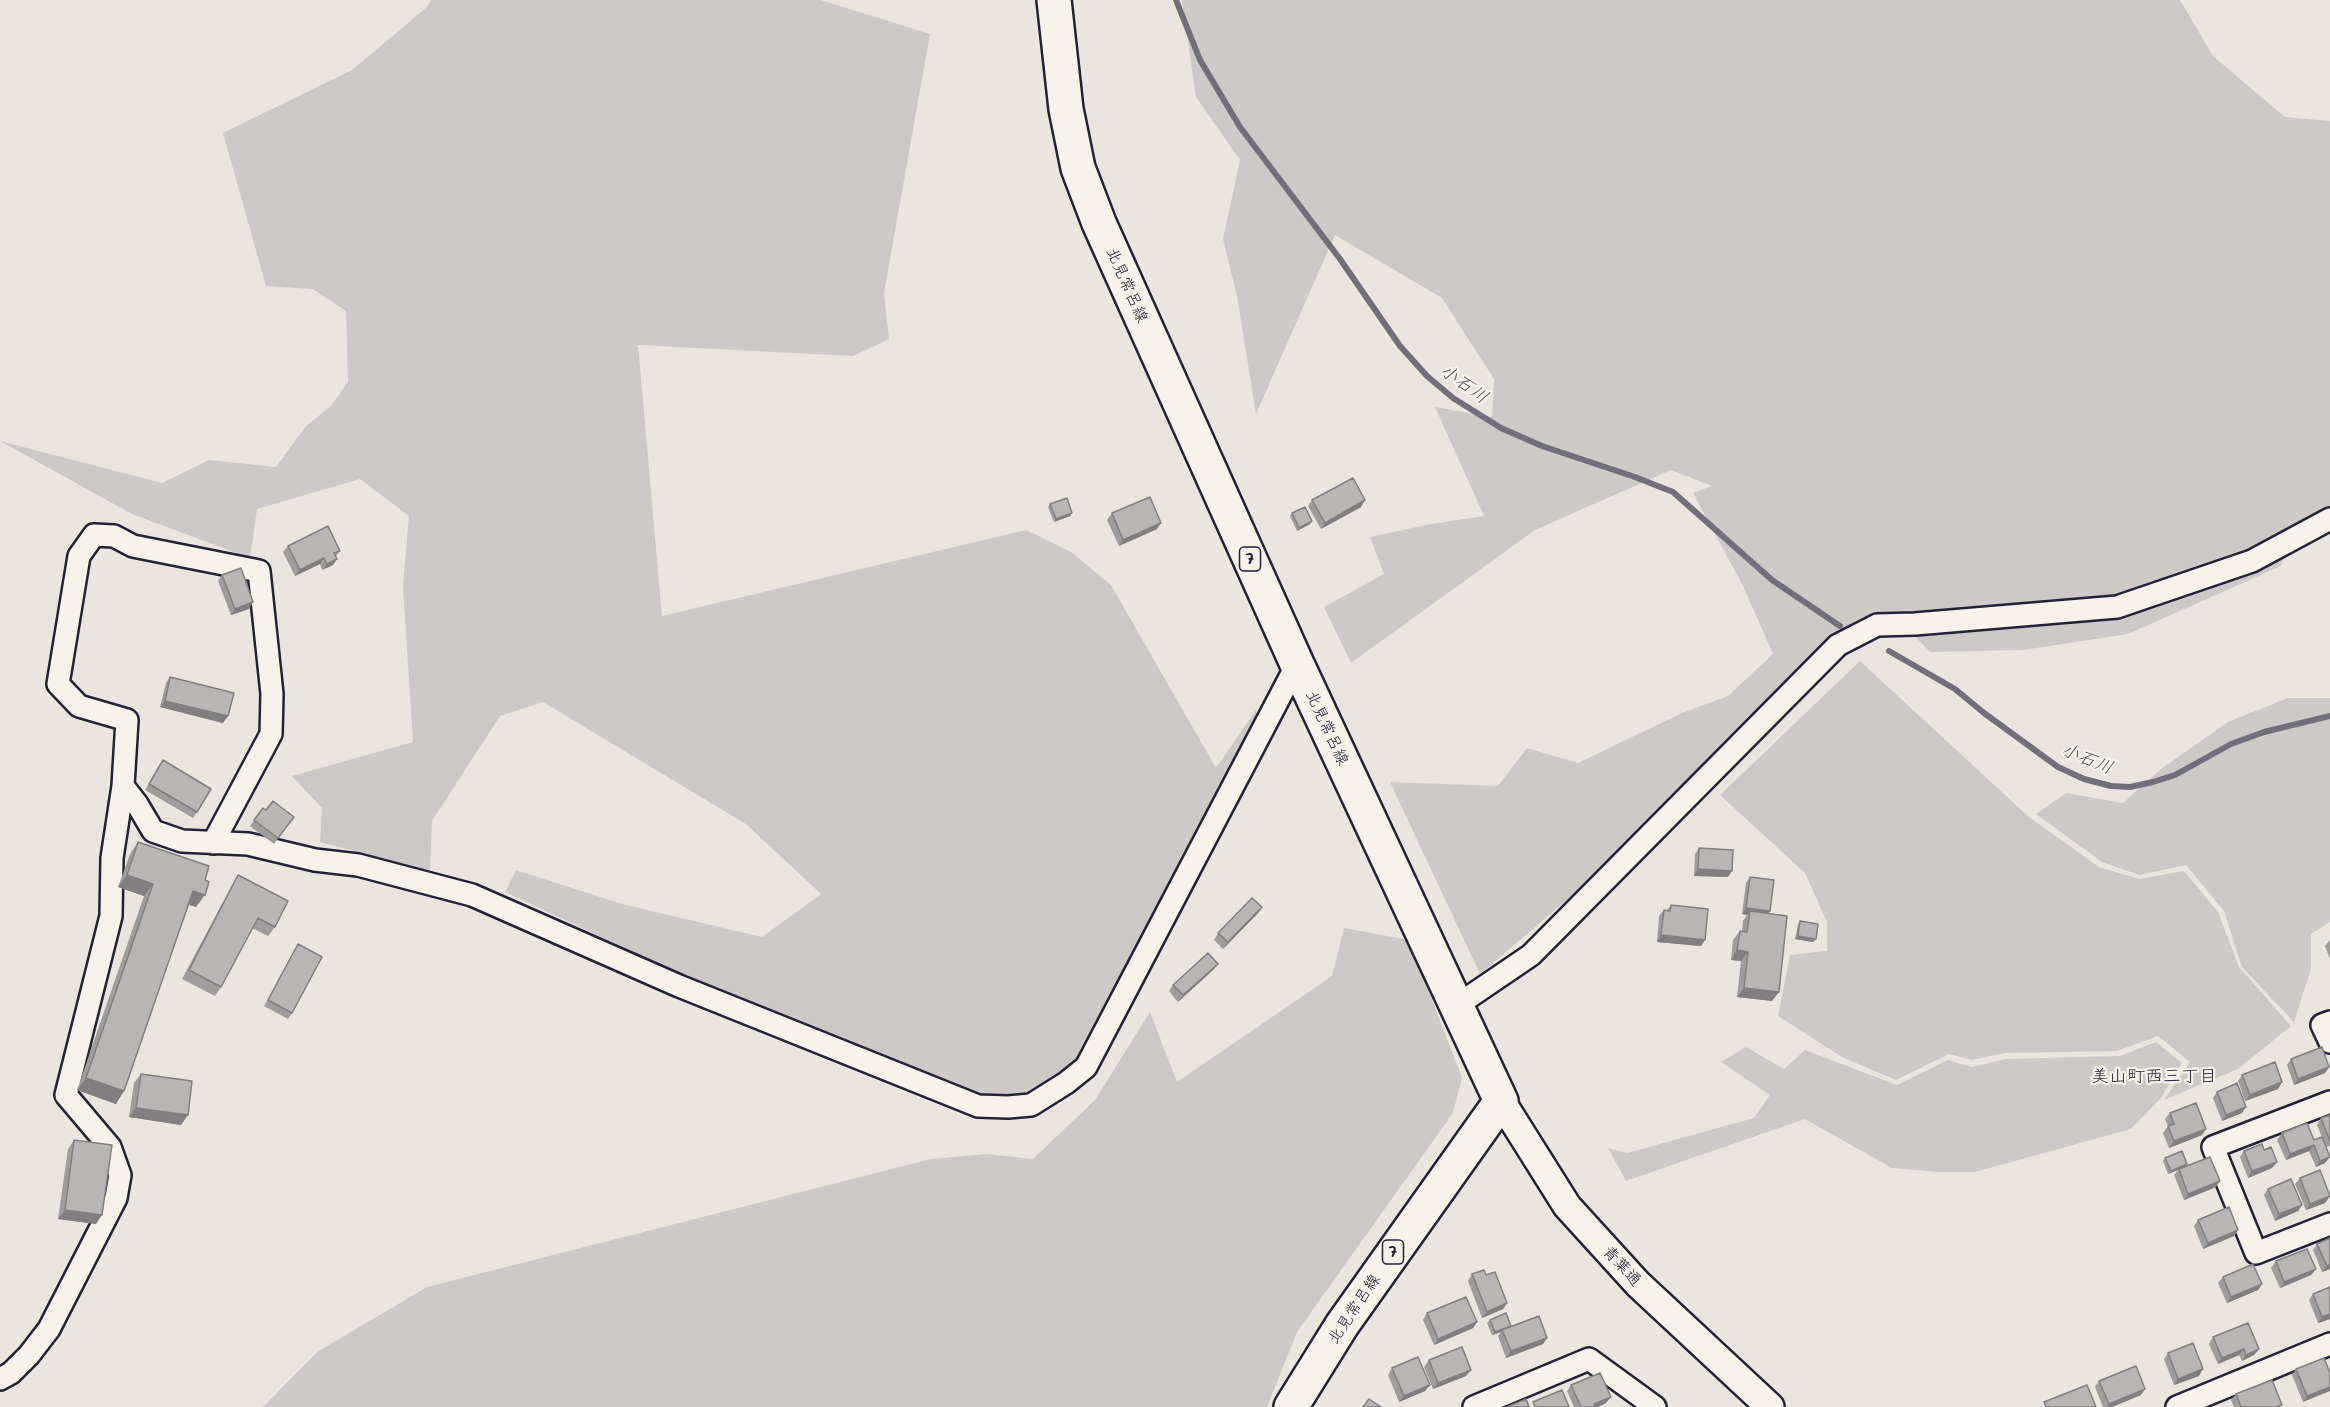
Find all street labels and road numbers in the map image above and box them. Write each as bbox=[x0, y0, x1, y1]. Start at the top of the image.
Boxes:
street label: 北見常呂線 bbox=[1102, 245, 1152, 325]
road number: 7 bbox=[1240, 547, 1260, 571]
street label: 北見常呂線 bbox=[1301, 688, 1353, 768]
road number: 7 bbox=[1382, 1240, 1404, 1264]
street label: 青葉通 bbox=[1599, 1242, 1645, 1290]
street label: 北見常呂線 bbox=[1324, 1270, 1384, 1348]

